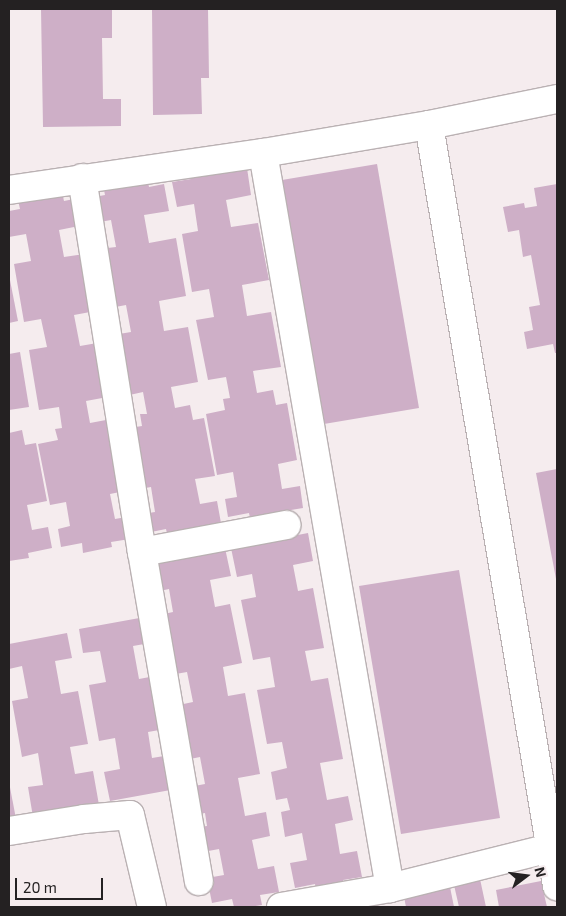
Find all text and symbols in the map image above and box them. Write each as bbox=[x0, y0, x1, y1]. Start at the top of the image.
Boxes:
north arrow bbox=[501, 851, 551, 901]
text: N bbox=[531, 865, 550, 879]
scale bar bbox=[18, 868, 105, 900]
text: 20 m bbox=[23, 878, 57, 896]

